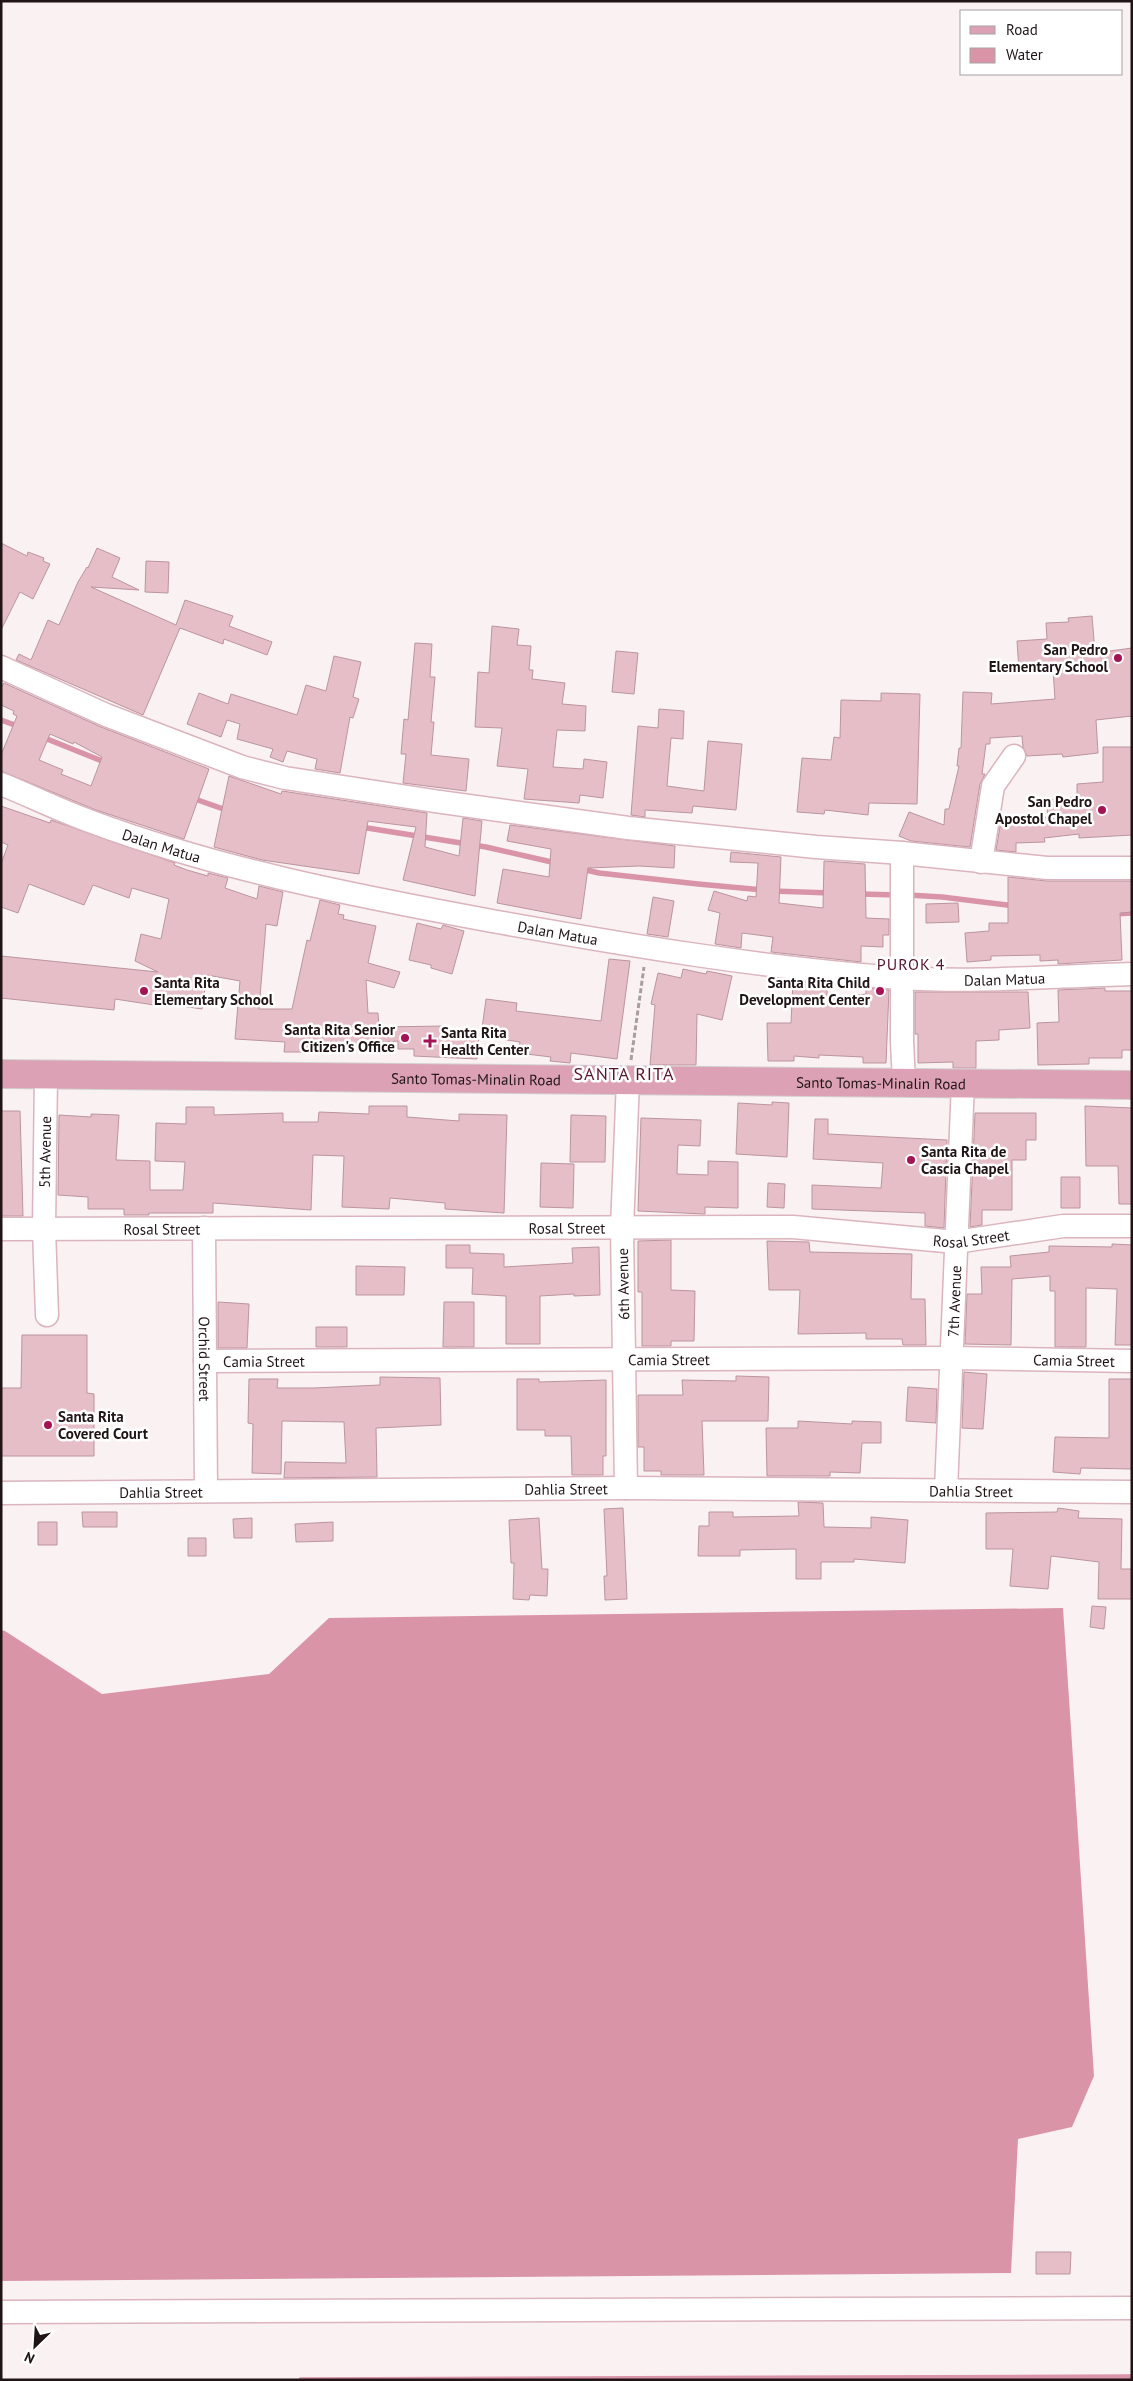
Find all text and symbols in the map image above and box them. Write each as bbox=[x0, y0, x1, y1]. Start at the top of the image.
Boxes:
legend bbox=[960, 10, 1123, 75]
text: Road bbox=[1006, 20, 1038, 39]
text: Water bbox=[1006, 45, 1043, 64]
place label: San Pedro Elementary School bbox=[989, 640, 1109, 676]
marker: San Pedro Elementary School bbox=[1112, 652, 1124, 664]
place label: San Pedro Apostol Chapel bbox=[995, 792, 1093, 828]
marker: San Pedro Apostol Chapel bbox=[1096, 804, 1108, 816]
street label: Dalan Matua bbox=[120, 824, 203, 866]
street label: Dalan Matua bbox=[516, 916, 599, 949]
district label: PUROK 4 bbox=[877, 954, 945, 974]
street label: Dalan Matua bbox=[964, 968, 1046, 989]
place label: Santa Rita Elementary School bbox=[154, 973, 274, 1009]
place label: Santa Rita Child Development Center bbox=[739, 973, 871, 1009]
marker: Santa Rita Elementary School bbox=[138, 985, 150, 997]
marker: Santa Rita Child Development Center bbox=[874, 985, 886, 997]
place label: Santa Rita Senior Citizen's Office bbox=[284, 1020, 396, 1056]
place label: Santa Rita Health Center bbox=[441, 1023, 530, 1059]
marker: Santa Rita Senior Citizen's Office bbox=[399, 1032, 411, 1044]
marker: Santa Rita Health Center bbox=[423, 1034, 437, 1048]
district label: SANTA RITA bbox=[574, 1062, 674, 1085]
street label: Santo Tomas-Minalin Road bbox=[391, 1068, 561, 1089]
street label: Santo Tomas-Minalin Road bbox=[796, 1072, 966, 1093]
street label: 5th Avenue bbox=[35, 1116, 55, 1188]
place label: Santa Rita de Cascia Chapel bbox=[921, 1142, 1009, 1178]
marker: Santa Rita de Cascia Chapel bbox=[905, 1154, 917, 1166]
street label: Rosal Street bbox=[529, 1218, 605, 1237]
street label: Rosal Street bbox=[124, 1219, 200, 1238]
street label: Rosal Street bbox=[932, 1225, 1011, 1251]
street label: 6th Avenue bbox=[613, 1248, 633, 1320]
street label: 7th Avenue bbox=[943, 1265, 965, 1337]
street label: Orchid Street bbox=[195, 1317, 215, 1401]
street label: Camia Street bbox=[628, 1349, 710, 1369]
street label: Camia Street bbox=[1033, 1350, 1115, 1370]
street label: Camia Street bbox=[223, 1351, 305, 1370]
place label: Santa Rita Covered Court bbox=[58, 1407, 149, 1443]
marker: Santa Rita Covered Court bbox=[42, 1419, 54, 1431]
street label: Dahlia Street bbox=[524, 1479, 608, 1498]
street label: Dahlia Street bbox=[929, 1481, 1013, 1501]
street label: Dahlia Street bbox=[119, 1482, 203, 1502]
north arrow bbox=[10, 2321, 60, 2371]
text: N bbox=[22, 2348, 37, 2368]

